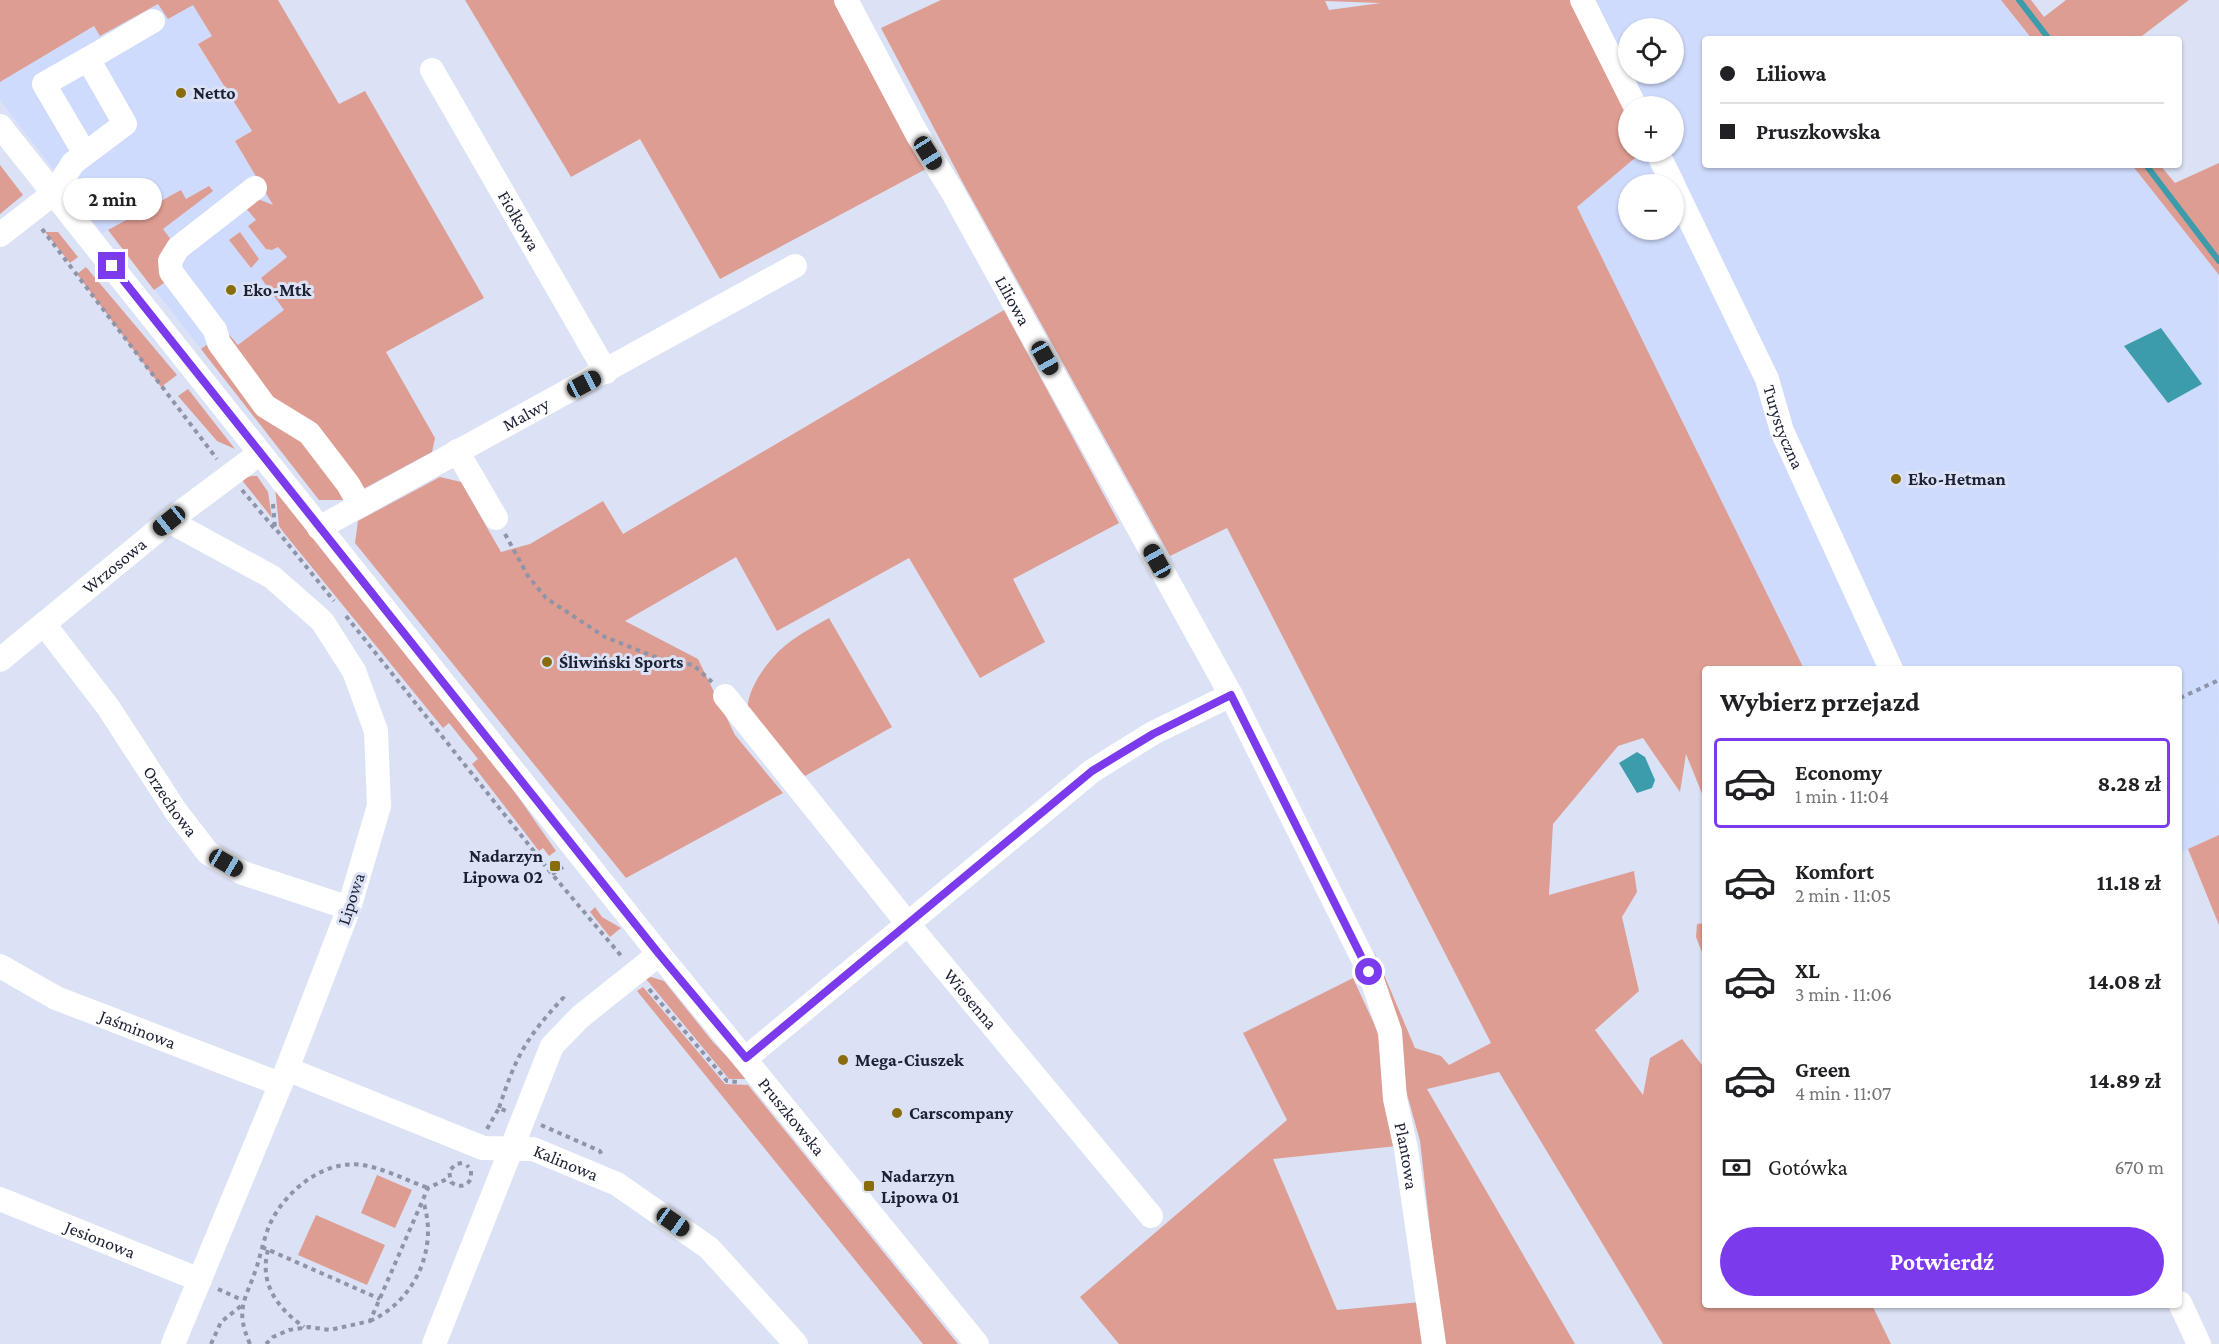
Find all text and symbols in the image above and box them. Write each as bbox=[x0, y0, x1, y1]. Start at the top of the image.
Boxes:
map controls bbox=[1618, 18, 1684, 240]
button: locate bbox=[1618, 18, 1684, 84]
text: Liliowa bbox=[1756, 61, 1826, 86]
place label: Netto bbox=[193, 83, 236, 103]
marker: Netto bbox=[174, 86, 188, 100]
button: + bbox=[1618, 96, 1684, 162]
text: Pruszkowska bbox=[1756, 119, 1880, 144]
car bbox=[911, 133, 945, 173]
button: − bbox=[1618, 174, 1684, 240]
callout: 2 min bbox=[63, 179, 162, 221]
street label: Fiołkowa bbox=[494, 187, 544, 254]
text: 2 min bbox=[88, 188, 137, 210]
route end bbox=[98, 252, 125, 279]
street label: Liliowa bbox=[991, 273, 1034, 329]
place label: Eko-Mtk bbox=[243, 280, 311, 300]
marker: Eko-Mtk bbox=[224, 283, 238, 297]
car bbox=[1028, 338, 1062, 378]
car bbox=[564, 368, 604, 400]
street label: Turystyczna bbox=[1759, 383, 1808, 472]
street label: Malwy bbox=[499, 393, 553, 435]
place label: Eko-Hetman bbox=[1908, 469, 2007, 489]
marker: Eko-Hetman bbox=[1889, 472, 1903, 486]
car bbox=[149, 503, 189, 539]
street label: Wrzosowa bbox=[78, 534, 150, 598]
car bbox=[1140, 541, 1174, 581]
place label: Śliwiński Sports bbox=[559, 652, 683, 672]
marker: Śliwiński Sports bbox=[540, 655, 554, 669]
text: Wybierz przejazd bbox=[1720, 687, 1920, 717]
icon: car bbox=[1723, 756, 1777, 810]
text: Economy bbox=[1795, 760, 1882, 785]
street label: Orzechowa bbox=[139, 762, 202, 841]
text: 8.28 zł bbox=[2097, 771, 2161, 796]
text: 1 min · 11:04 bbox=[1795, 785, 1889, 807]
car bbox=[206, 846, 246, 880]
place label: Nadarzyn Lipowa 02 bbox=[463, 846, 544, 887]
icon: car bbox=[1723, 855, 1777, 909]
marker: Nadarzyn Lipowa 02 bbox=[548, 859, 562, 873]
text: Komfort bbox=[1795, 859, 1874, 884]
street label: Lipowa bbox=[333, 870, 369, 928]
text: 11.18 zł bbox=[2097, 870, 2161, 895]
text: 2 min · 11:05 bbox=[1795, 884, 1891, 906]
icon: car bbox=[1723, 954, 1777, 1008]
route start bbox=[1355, 958, 1382, 985]
text: XL bbox=[1795, 958, 1820, 983]
street label: Wiosenna bbox=[940, 965, 1001, 1033]
text: 14.08 zł bbox=[2088, 969, 2161, 994]
text: 3 min · 11:06 bbox=[1795, 983, 1892, 1005]
street label: Jaśminowa bbox=[95, 1005, 179, 1053]
place label: Mega-Ciuszek bbox=[855, 1050, 964, 1070]
marker: Mega-Ciuszek bbox=[836, 1053, 850, 1067]
icon: car bbox=[1723, 1053, 1777, 1107]
text: Green bbox=[1795, 1057, 1851, 1082]
text: 14.89 zł bbox=[2089, 1068, 2161, 1093]
street label: Pruszkowska bbox=[754, 1074, 829, 1159]
text: 4 min · 11:07 bbox=[1795, 1082, 1891, 1104]
place label: Carscompany bbox=[909, 1103, 1013, 1123]
marker: Carscompany bbox=[890, 1106, 904, 1120]
street label: Plantowa bbox=[1390, 1120, 1422, 1191]
street label: Kalinowa bbox=[531, 1140, 601, 1185]
icon: cash bbox=[1720, 1151, 1753, 1184]
text: Gotówka bbox=[1768, 1155, 1848, 1180]
text: 670 m bbox=[2115, 1156, 2164, 1178]
place label: Nadarzyn Lipowa 01 bbox=[881, 1166, 959, 1207]
marker: Nadarzyn Lipowa 01 bbox=[862, 1179, 876, 1193]
car bbox=[653, 1204, 693, 1240]
street label: Jesionowa bbox=[60, 1216, 138, 1263]
button: Potwierdź bbox=[1720, 1227, 2164, 1296]

